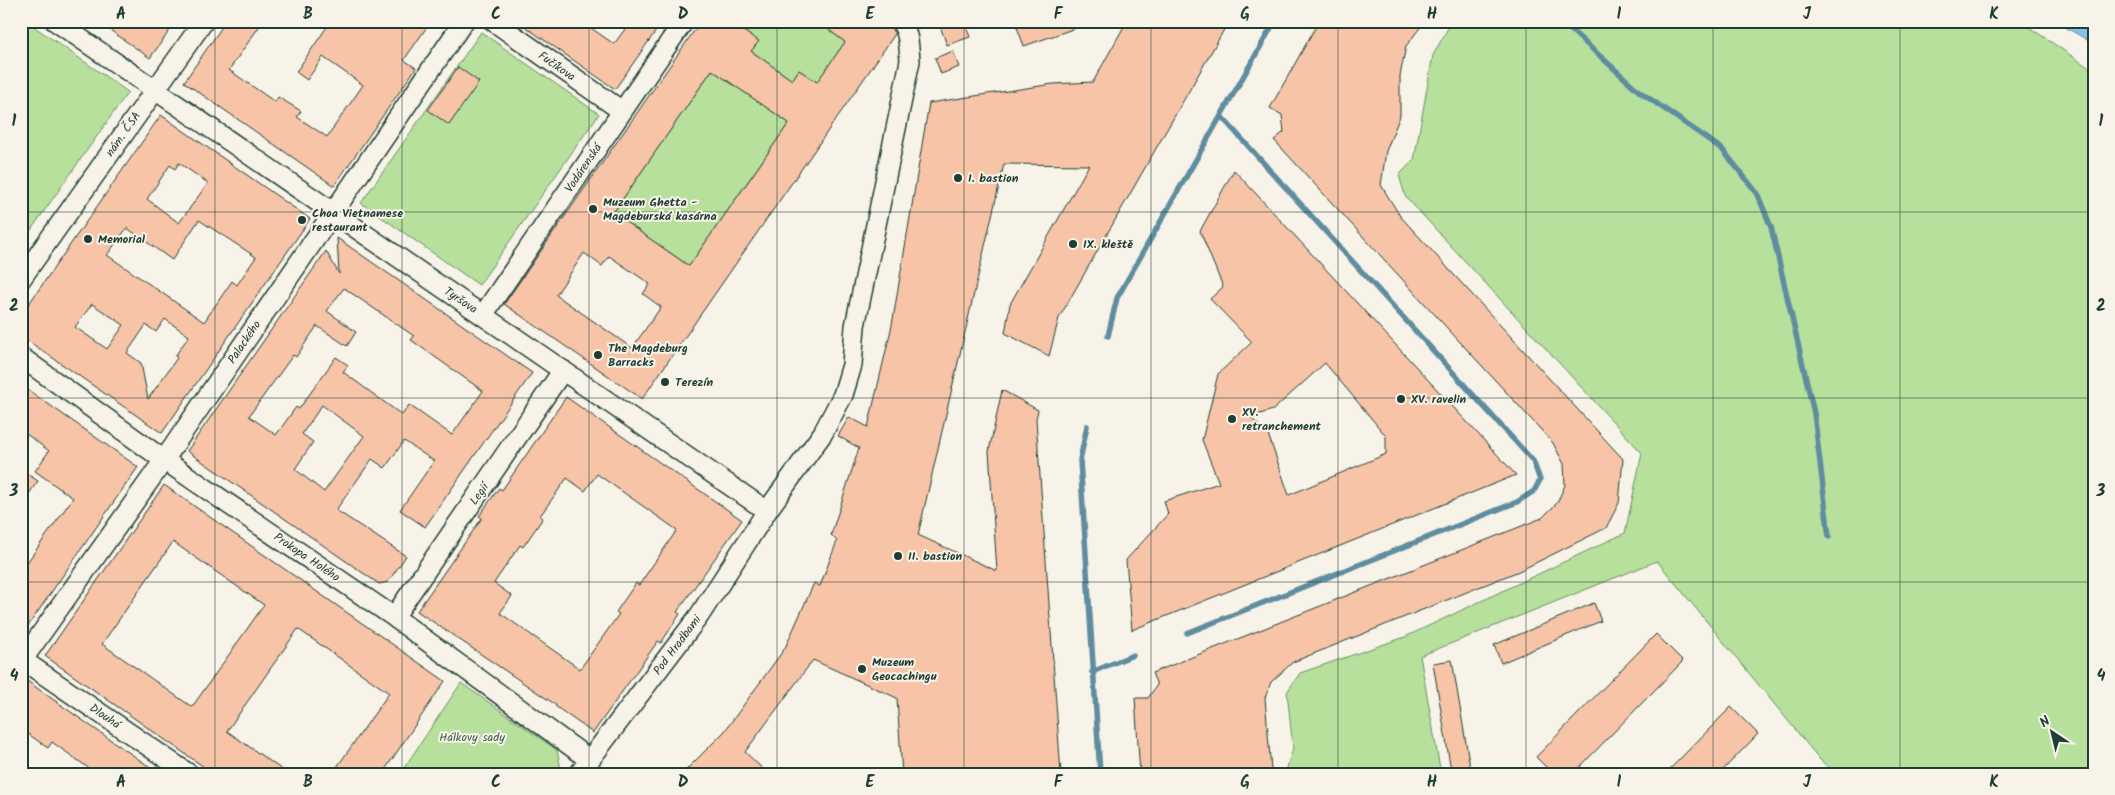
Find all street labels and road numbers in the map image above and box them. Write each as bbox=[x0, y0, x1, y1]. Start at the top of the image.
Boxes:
street label: Fučíkova bbox=[534, 47, 580, 86]
street label: nám. ČSA bbox=[101, 108, 146, 161]
street label: Vodárenská bbox=[560, 139, 608, 197]
street label: Tyršova bbox=[440, 282, 482, 319]
street label: Palackého bbox=[223, 317, 266, 368]
street label: Legií bbox=[465, 478, 495, 509]
street label: Prokopa Holého bbox=[270, 528, 344, 587]
street label: Pod Hradbami bbox=[649, 610, 707, 679]
street label: Dlouhá bbox=[85, 699, 125, 735]

